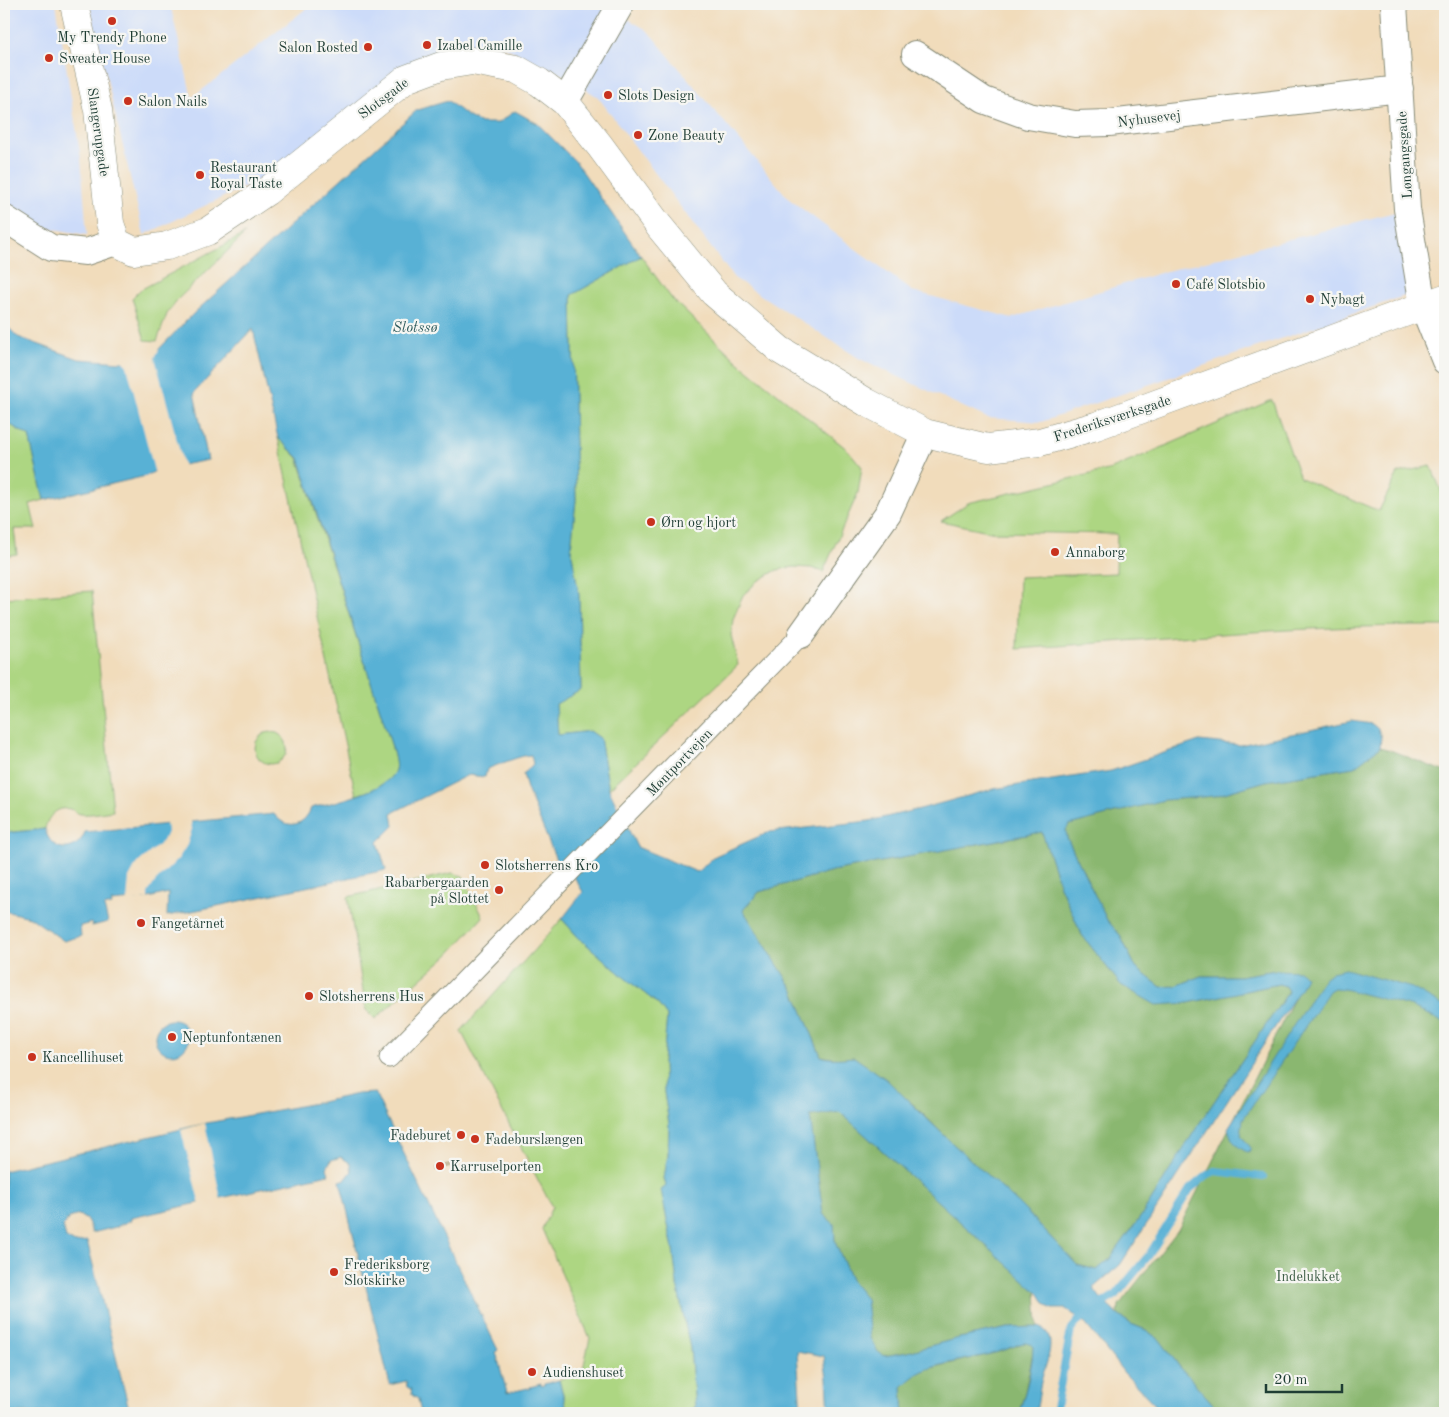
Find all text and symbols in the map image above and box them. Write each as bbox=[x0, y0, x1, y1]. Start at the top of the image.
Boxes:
marker: My Trendy Phone bbox=[106, 15, 118, 27]
place label: My Trendy Phone bbox=[57, 31, 167, 45]
marker: Izabel Camille bbox=[421, 39, 433, 51]
place label: Izabel Camille bbox=[437, 39, 522, 53]
place label: Salon Rosted bbox=[279, 41, 358, 55]
marker: Salon Rosted bbox=[362, 41, 374, 53]
marker: Sweater House bbox=[43, 52, 55, 64]
place label: Sweater House bbox=[59, 52, 150, 66]
street label: Slotsgade bbox=[356, 76, 411, 122]
street label: Slangerupgade bbox=[85, 87, 111, 177]
marker: Slots Design bbox=[602, 89, 614, 101]
place label: Slots Design bbox=[618, 89, 695, 103]
marker: Salon Nails bbox=[122, 95, 134, 107]
place label: Salon Nails bbox=[138, 95, 207, 109]
street label: Nyhusevej bbox=[1117, 108, 1181, 130]
street label: Løngangsgade bbox=[1395, 111, 1415, 199]
marker: Zone Beauty bbox=[632, 129, 644, 141]
place label: Zone Beauty bbox=[648, 129, 725, 143]
place label: Restaurant Royal Taste bbox=[210, 161, 282, 191]
marker: Restaurant Royal Taste bbox=[194, 169, 206, 181]
marker: Café Slotsbio bbox=[1170, 278, 1182, 290]
place label: Café Slotsbio bbox=[1186, 278, 1266, 292]
marker: Nybagt bbox=[1304, 293, 1316, 305]
place label: Nybagt bbox=[1320, 293, 1365, 307]
water label: Slotssø bbox=[393, 321, 438, 336]
street label: Frederiksværksgade bbox=[1052, 393, 1173, 445]
marker: Ørn og hjort bbox=[645, 516, 657, 528]
place label: Ørn og hjort bbox=[661, 516, 736, 530]
marker: Annaborg bbox=[1049, 546, 1061, 558]
place label: Annaborg bbox=[1065, 546, 1126, 560]
street label: Møntportvejen bbox=[644, 726, 715, 799]
marker: Slotsherrens Kro bbox=[479, 859, 491, 871]
place label: Slotsherrens Kro bbox=[495, 859, 598, 873]
place label: Rabarbergaarden på Slottet bbox=[384, 876, 489, 906]
marker: Rabarbergaarden på Slottet bbox=[493, 884, 505, 896]
marker: Fangetårnet bbox=[135, 917, 147, 929]
place label: Fangetårnet bbox=[151, 917, 225, 931]
marker: Slotsherrens Hus bbox=[303, 990, 315, 1002]
place label: Slotsherrens Hus bbox=[319, 990, 424, 1004]
marker: Neptunfontænen bbox=[166, 1031, 178, 1043]
place label: Neptunfontænen bbox=[182, 1031, 282, 1045]
marker: Kancellihuset bbox=[26, 1051, 38, 1063]
place label: Kancellihuset bbox=[42, 1051, 124, 1065]
place label: Fadeburet bbox=[390, 1129, 451, 1143]
marker: Fadeburet bbox=[455, 1129, 467, 1141]
marker: Fadeburslængen bbox=[469, 1133, 481, 1145]
place label: Fadeburslængen bbox=[485, 1133, 584, 1147]
marker: Karruselporten bbox=[434, 1160, 446, 1172]
place label: Karruselporten bbox=[450, 1160, 542, 1174]
place label: Frederiksborg Slotskirke bbox=[344, 1258, 430, 1288]
marker: Frederiksborg Slotskirke bbox=[328, 1266, 340, 1278]
park label: Indelukket bbox=[1276, 1270, 1340, 1284]
scale bar bbox=[1266, 1362, 1343, 1394]
marker: Audienshuset bbox=[526, 1366, 538, 1378]
place label: Audienshuset bbox=[542, 1366, 624, 1380]
text: 20 m bbox=[1274, 1373, 1308, 1388]

